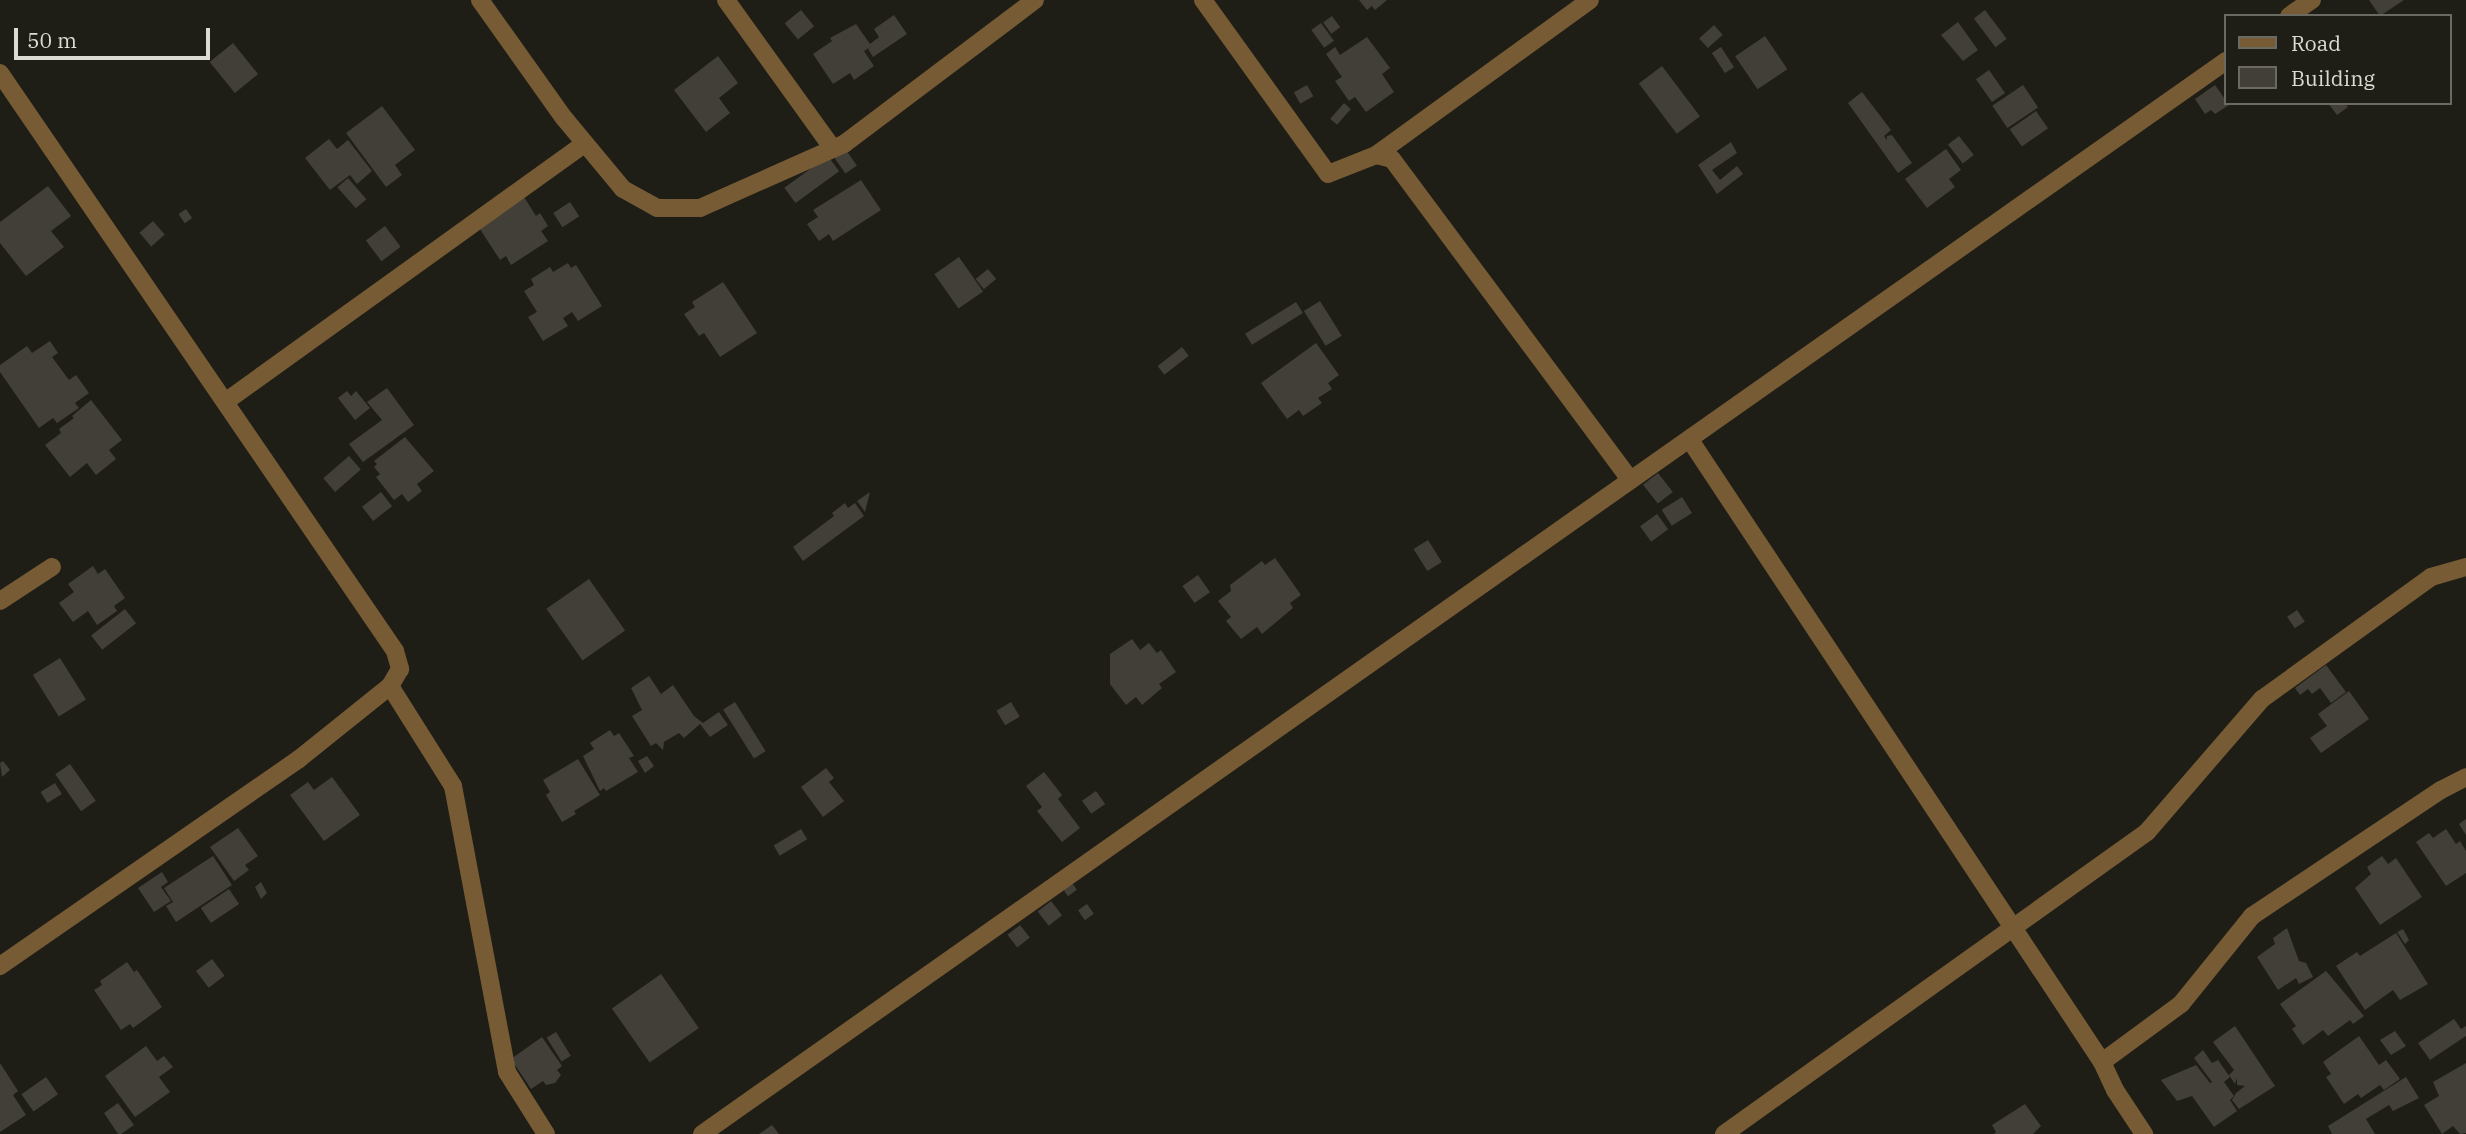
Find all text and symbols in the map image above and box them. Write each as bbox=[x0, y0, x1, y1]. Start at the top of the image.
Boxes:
scale bar bbox=[18, 14, 214, 58]
legend bbox=[2224, 14, 2452, 105]
text: 50 m bbox=[27, 26, 77, 54]
text: Road bbox=[2291, 29, 2341, 57]
text: Building bbox=[2291, 64, 2375, 92]

